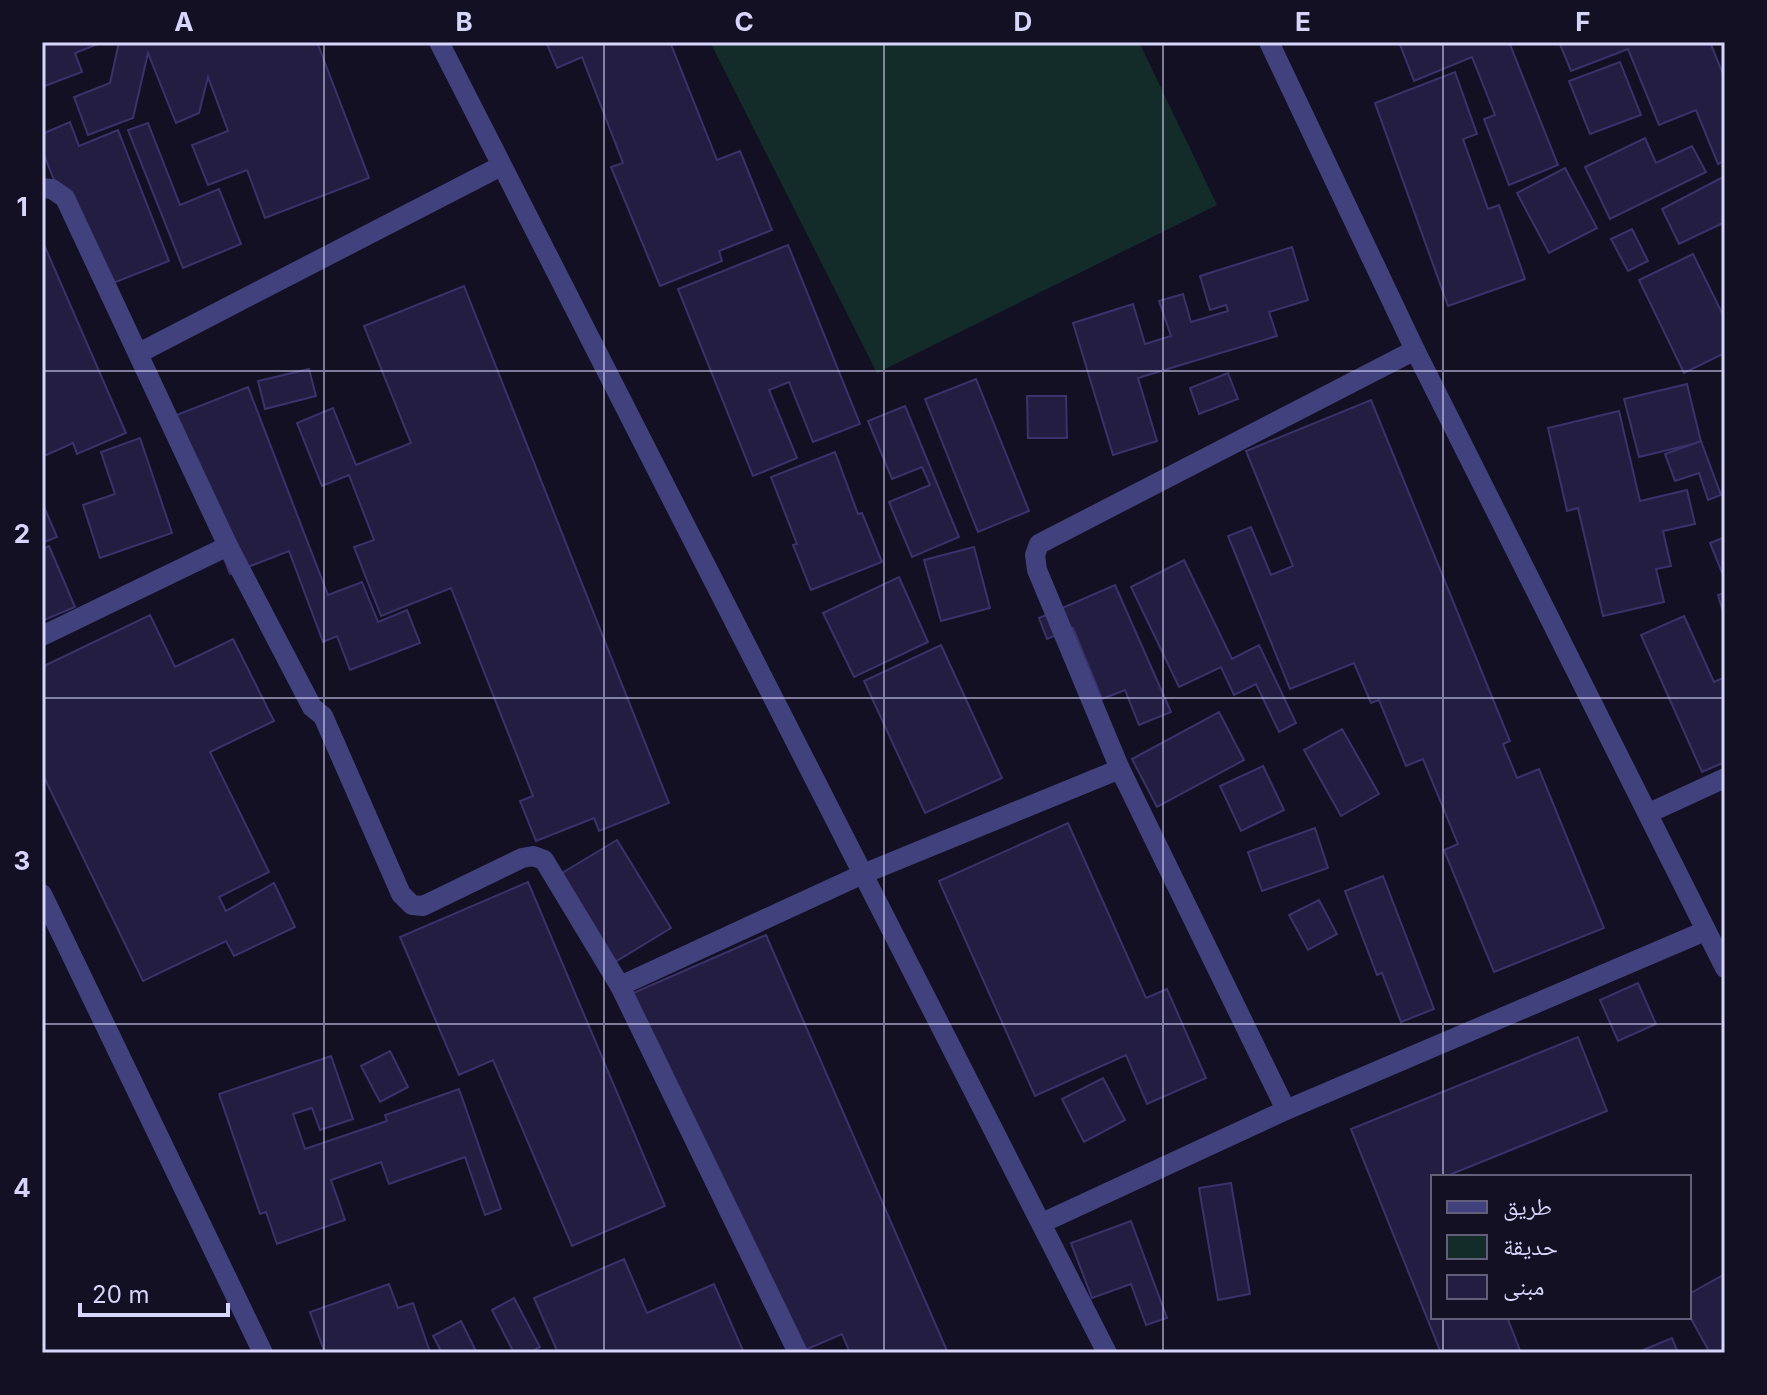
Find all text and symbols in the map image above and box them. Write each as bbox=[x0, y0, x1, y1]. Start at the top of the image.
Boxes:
text: A bbox=[174, 6, 194, 37]
text: B bbox=[455, 6, 473, 37]
text: C bbox=[734, 6, 754, 37]
text: D bbox=[1014, 6, 1032, 37]
text: E bbox=[1295, 6, 1311, 37]
text: F bbox=[1575, 6, 1591, 37]
text: 1 bbox=[16, 191, 28, 222]
text: 2 bbox=[14, 518, 30, 549]
text: 3 bbox=[14, 845, 30, 876]
text: 4 bbox=[13, 1172, 31, 1203]
legend bbox=[1431, 1175, 1691, 1319]
text: طريق bbox=[1503, 1192, 1552, 1221]
text: حديقة bbox=[1503, 1232, 1558, 1261]
scale bar bbox=[80, 1267, 228, 1317]
text: مبنى bbox=[1503, 1272, 1544, 1301]
text: 20 m bbox=[92, 1280, 150, 1309]

